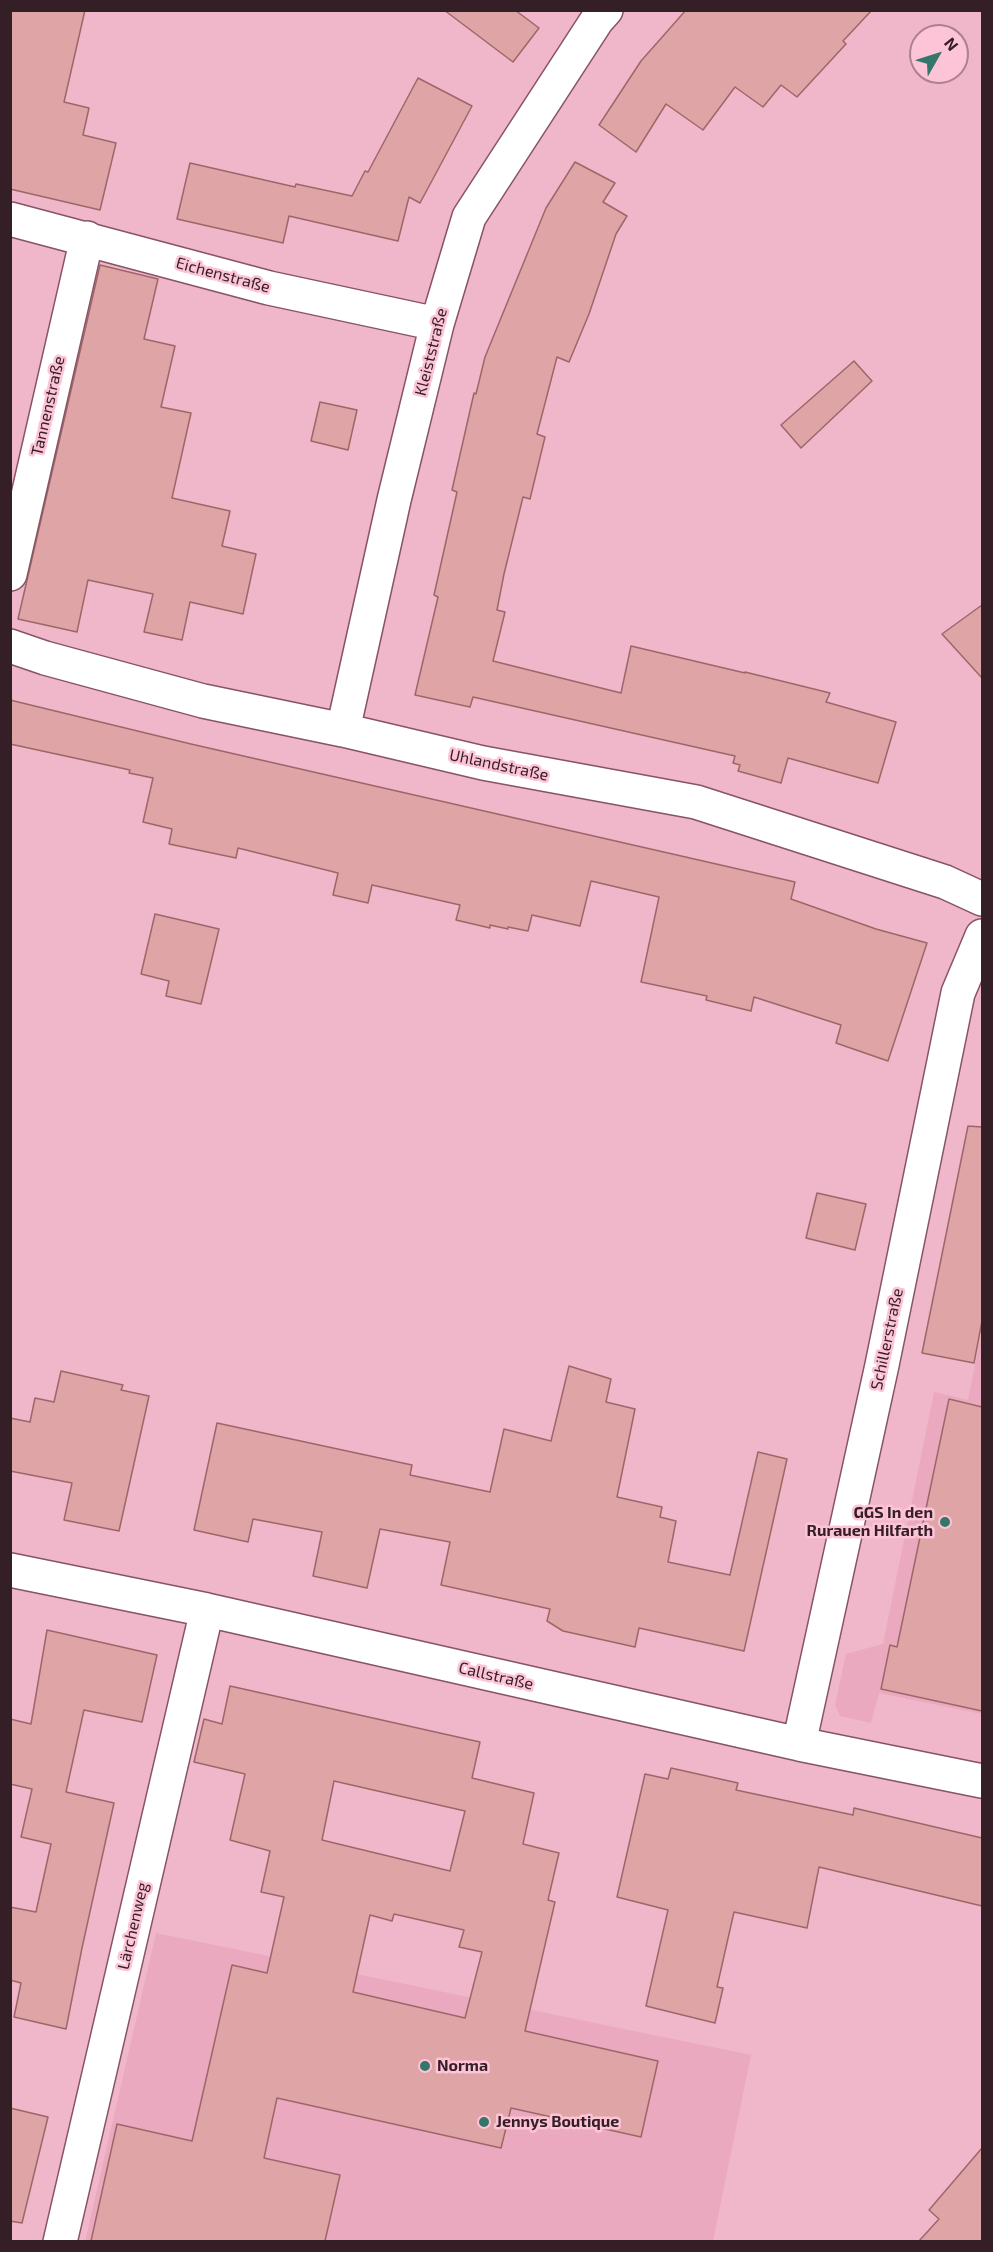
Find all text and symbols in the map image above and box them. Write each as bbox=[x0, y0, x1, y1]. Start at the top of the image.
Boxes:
north arrow bbox=[909, 24, 969, 84]
text: N bbox=[941, 33, 963, 54]
street label: Eichenstraße bbox=[174, 253, 272, 297]
street label: Kleiststraße bbox=[411, 306, 451, 398]
street label: Tannenstraße bbox=[27, 354, 69, 458]
street label: Uhlandstraße bbox=[448, 745, 550, 785]
street label: Schillerstraße bbox=[867, 1286, 907, 1392]
place label: GGS In den Rurauen Hilfarth bbox=[807, 1503, 933, 1541]
marker: GGS In den Rurauen Hilfarth bbox=[938, 1515, 952, 1529]
street label: Callstraße bbox=[457, 1658, 535, 1694]
street label: Lärchenweg bbox=[114, 1881, 152, 1971]
place label: Norma bbox=[437, 2056, 488, 2076]
marker: Norma bbox=[418, 2059, 432, 2073]
place label: Jennys Boutique bbox=[496, 2112, 619, 2132]
marker: Jennys Boutique bbox=[477, 2115, 491, 2129]

